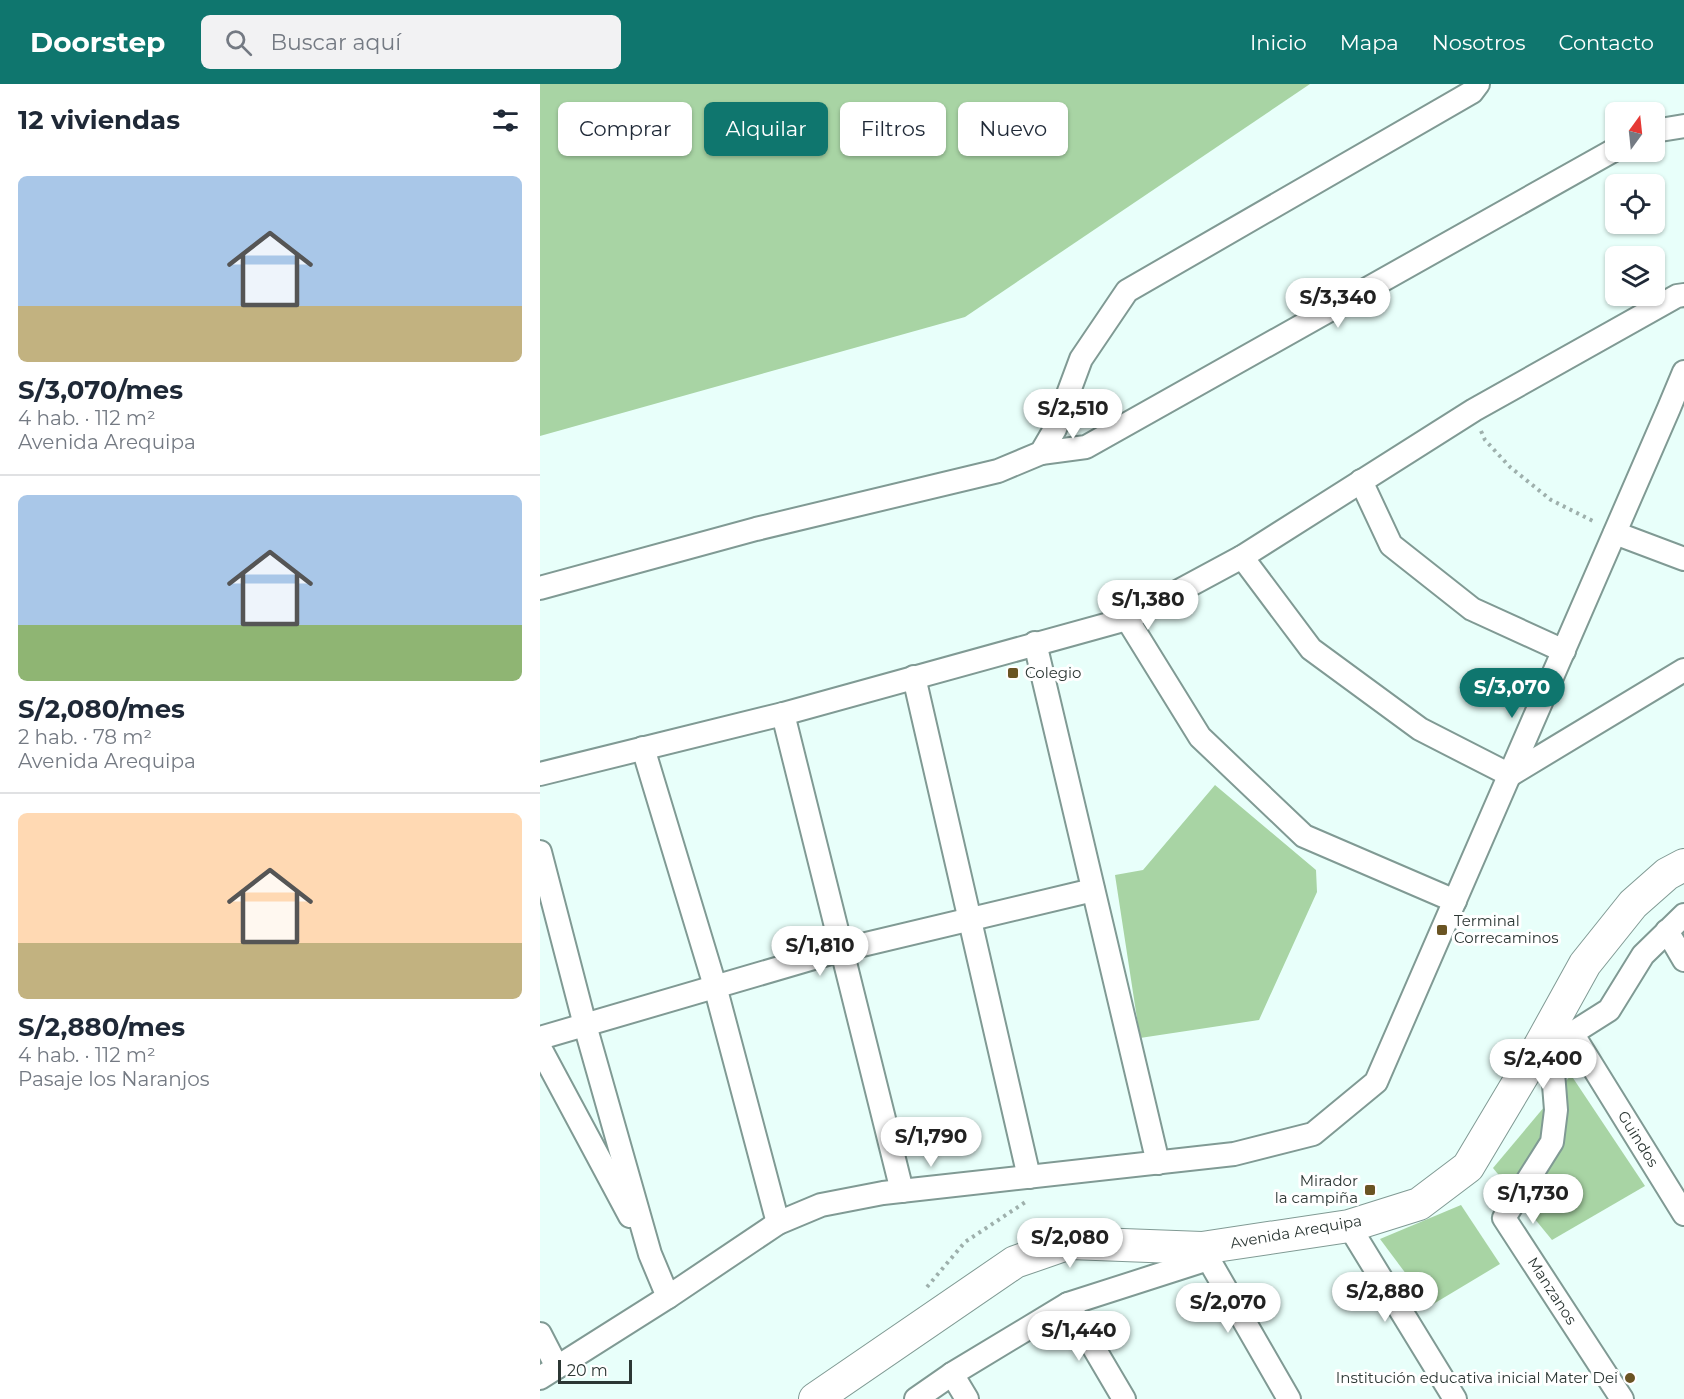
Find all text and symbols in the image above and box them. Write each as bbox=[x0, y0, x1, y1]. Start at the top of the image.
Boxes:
search box bbox=[201, 15, 621, 69]
text: Doorstep bbox=[30, 25, 165, 59]
icon: search bbox=[222, 26, 255, 59]
text: Buscar aquí bbox=[270, 29, 401, 56]
text: Inicio bbox=[1250, 30, 1307, 55]
text: Mapa bbox=[1340, 30, 1399, 55]
text: Nosotros bbox=[1432, 30, 1525, 55]
text: Contacto bbox=[1558, 30, 1654, 55]
chip: Comprar bbox=[558, 102, 692, 156]
chip: Alquilar bbox=[704, 102, 828, 156]
chip: Filtros bbox=[840, 102, 946, 156]
chip: Nuevo bbox=[958, 102, 1068, 156]
north arrow bbox=[1605, 102, 1665, 162]
map controls bbox=[1605, 102, 1665, 306]
text: 12 viviendas bbox=[18, 104, 180, 136]
icon: filters bbox=[489, 104, 522, 137]
button: locate bbox=[1605, 174, 1665, 234]
icon: home bbox=[216, 215, 324, 323]
button: layers bbox=[1605, 246, 1665, 306]
pin: S/3,340 bbox=[1283, 278, 1393, 329]
text: S/3,340 bbox=[1299, 285, 1377, 309]
text: S/3,070/mes bbox=[18, 374, 183, 406]
pin: S/2,510 bbox=[1018, 389, 1128, 440]
text: S/2,510 bbox=[1037, 396, 1109, 420]
text: 4 hab. · 112 m² bbox=[18, 406, 156, 430]
text: Avenida Arequipa bbox=[18, 430, 196, 454]
icon: home bbox=[216, 534, 324, 642]
pin: S/1,380 bbox=[1093, 580, 1203, 631]
text: S/1,380 bbox=[1111, 587, 1185, 611]
place label: Colegio bbox=[1025, 663, 1082, 682]
marker: Colegio bbox=[1006, 666, 1020, 680]
pin: S/3,070 bbox=[1457, 668, 1567, 719]
text: S/3,070 bbox=[1474, 675, 1550, 699]
text: S/2,080/mes bbox=[18, 693, 185, 725]
text: 2 hab. · 78 m² bbox=[18, 725, 152, 749]
text: Avenida Arequipa bbox=[18, 749, 196, 773]
icon: home bbox=[216, 852, 324, 960]
place label: Terminal Correcaminos bbox=[1454, 911, 1559, 947]
marker: Terminal Correcaminos bbox=[1435, 923, 1449, 937]
pin: S/1,810 bbox=[765, 926, 875, 977]
text: S/1,810 bbox=[785, 933, 855, 957]
text: S/2,880/mes bbox=[18, 1011, 185, 1043]
pin: S/2,400 bbox=[1488, 1039, 1598, 1090]
text: 4 hab. · 112 m² bbox=[18, 1043, 156, 1067]
text: S/2,400 bbox=[1504, 1046, 1582, 1070]
text: Pasaje los Naranjos bbox=[18, 1067, 210, 1091]
street label: Guindos bbox=[1614, 1107, 1663, 1170]
pin: S/1,790 bbox=[876, 1117, 986, 1168]
text: S/1,790 bbox=[895, 1124, 967, 1148]
place label: Mirador la campiña bbox=[1275, 1171, 1358, 1207]
pin: S/1,730 bbox=[1478, 1174, 1588, 1225]
text: S/1,730 bbox=[1497, 1181, 1569, 1205]
marker: Mirador la campiña bbox=[1363, 1183, 1377, 1197]
street label: Avenida Arequipa bbox=[1229, 1211, 1363, 1252]
pin: S/2,080 bbox=[1015, 1218, 1125, 1269]
text: S/2,080 bbox=[1031, 1225, 1109, 1249]
street label: Manzanos bbox=[1524, 1253, 1581, 1328]
pin: S/2,880 bbox=[1330, 1272, 1440, 1323]
text: S/2,880 bbox=[1346, 1279, 1424, 1303]
pin: S/2,070 bbox=[1173, 1283, 1283, 1334]
text: S/2,070 bbox=[1190, 1290, 1266, 1314]
pin: S/1,440 bbox=[1024, 1311, 1134, 1362]
text: S/1,440 bbox=[1041, 1318, 1117, 1342]
scale bar bbox=[558, 1357, 632, 1384]
text: 20 m bbox=[567, 1361, 608, 1380]
place label: Institución educativa inicial Mater Dei bbox=[1336, 1368, 1618, 1387]
marker: Institución educativa inicial Mater Dei bbox=[1623, 1371, 1637, 1385]

